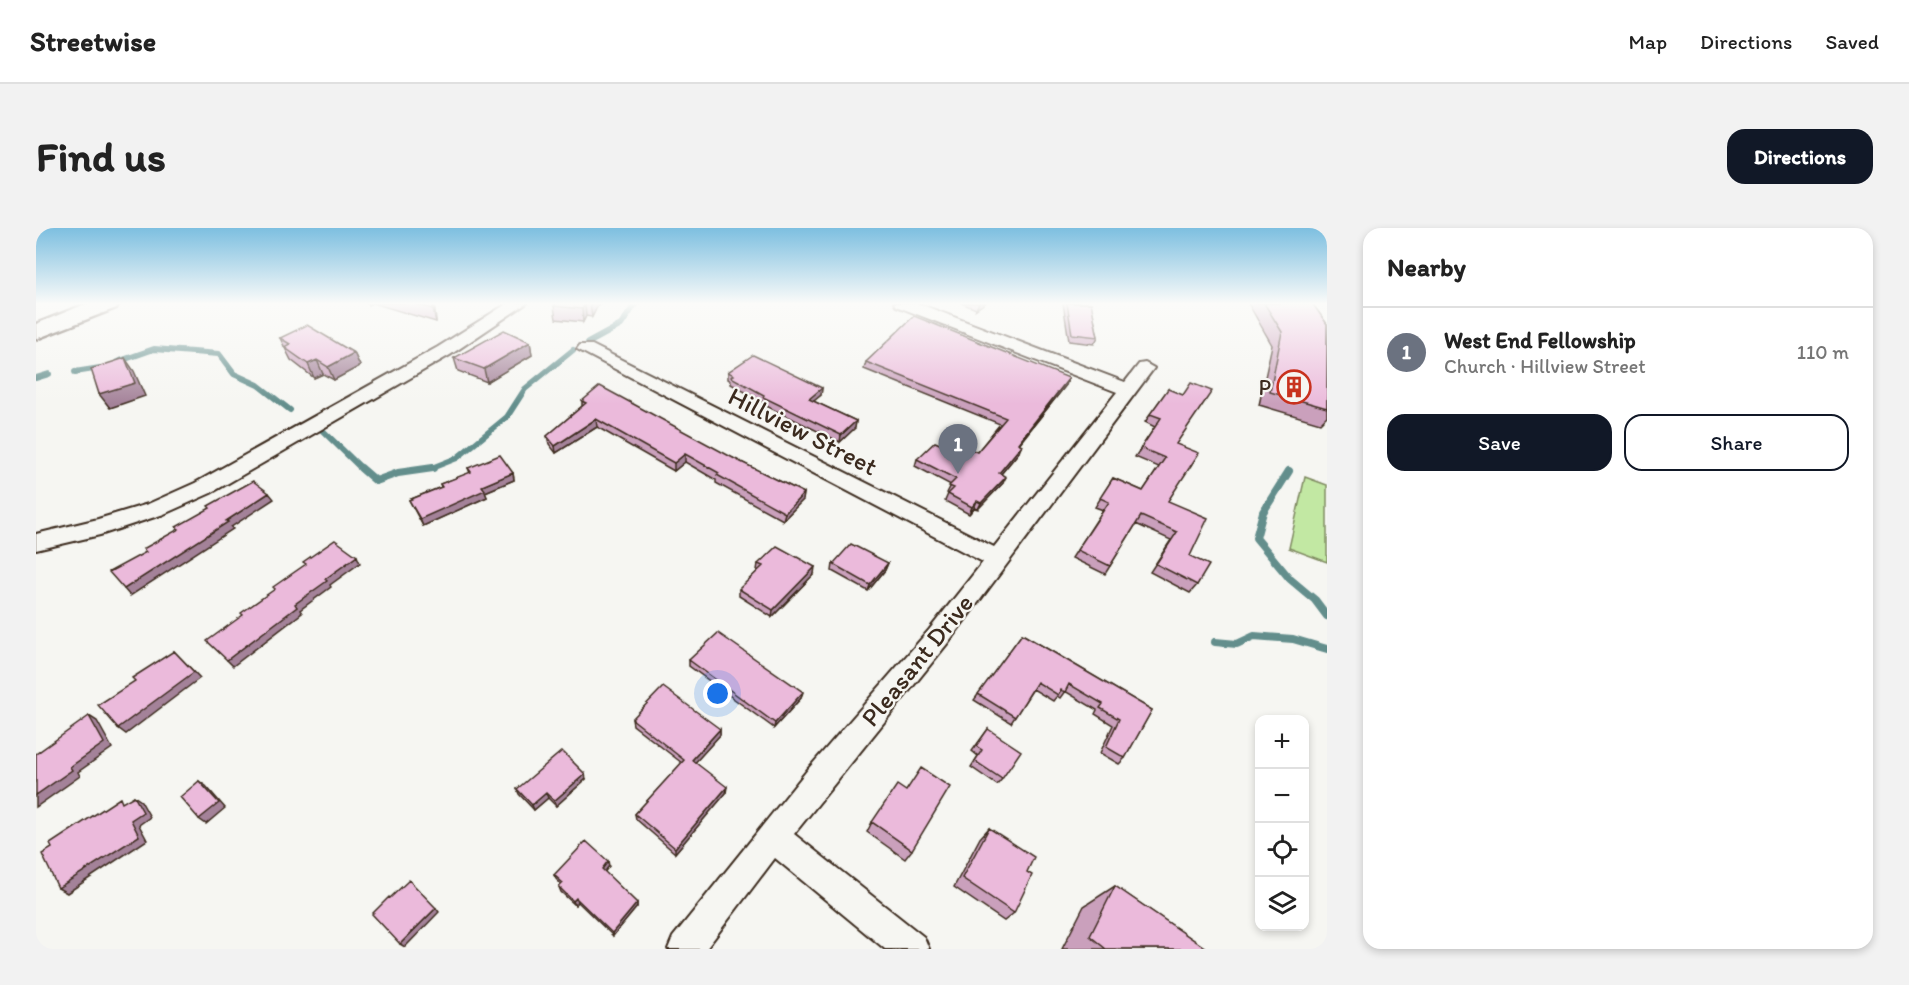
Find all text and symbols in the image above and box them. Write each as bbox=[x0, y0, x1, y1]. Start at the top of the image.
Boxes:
text: Streetwise bbox=[30, 24, 156, 58]
text: Map bbox=[1629, 29, 1667, 54]
text: Directions bbox=[1700, 29, 1792, 54]
text: Saved bbox=[1825, 29, 1879, 54]
button: Directions bbox=[1727, 129, 1873, 184]
text: Find us bbox=[36, 131, 166, 182]
text: Nearby bbox=[1387, 251, 1466, 283]
text: West End Fellowship bbox=[1444, 327, 1636, 354]
text: 1 bbox=[1402, 340, 1411, 364]
text: 110 m bbox=[1797, 340, 1849, 364]
text: Church · Hillview Street bbox=[1444, 354, 1646, 378]
building icon: P bbox=[1276, 369, 1312, 405]
place label: P bbox=[1258, 374, 1271, 401]
street label: Hillview Street bbox=[723, 380, 883, 482]
button: Save bbox=[1387, 414, 1612, 471]
button: Share bbox=[1624, 414, 1849, 471]
pin: 1 bbox=[938, 424, 978, 474]
street label: Pleasant Drive bbox=[854, 587, 980, 733]
your location bbox=[703, 679, 732, 708]
map controls bbox=[1255, 715, 1309, 931]
button: + bbox=[1255, 715, 1309, 769]
button: − bbox=[1255, 769, 1309, 823]
button: locate bbox=[1255, 823, 1309, 877]
button: layers bbox=[1255, 877, 1309, 931]

